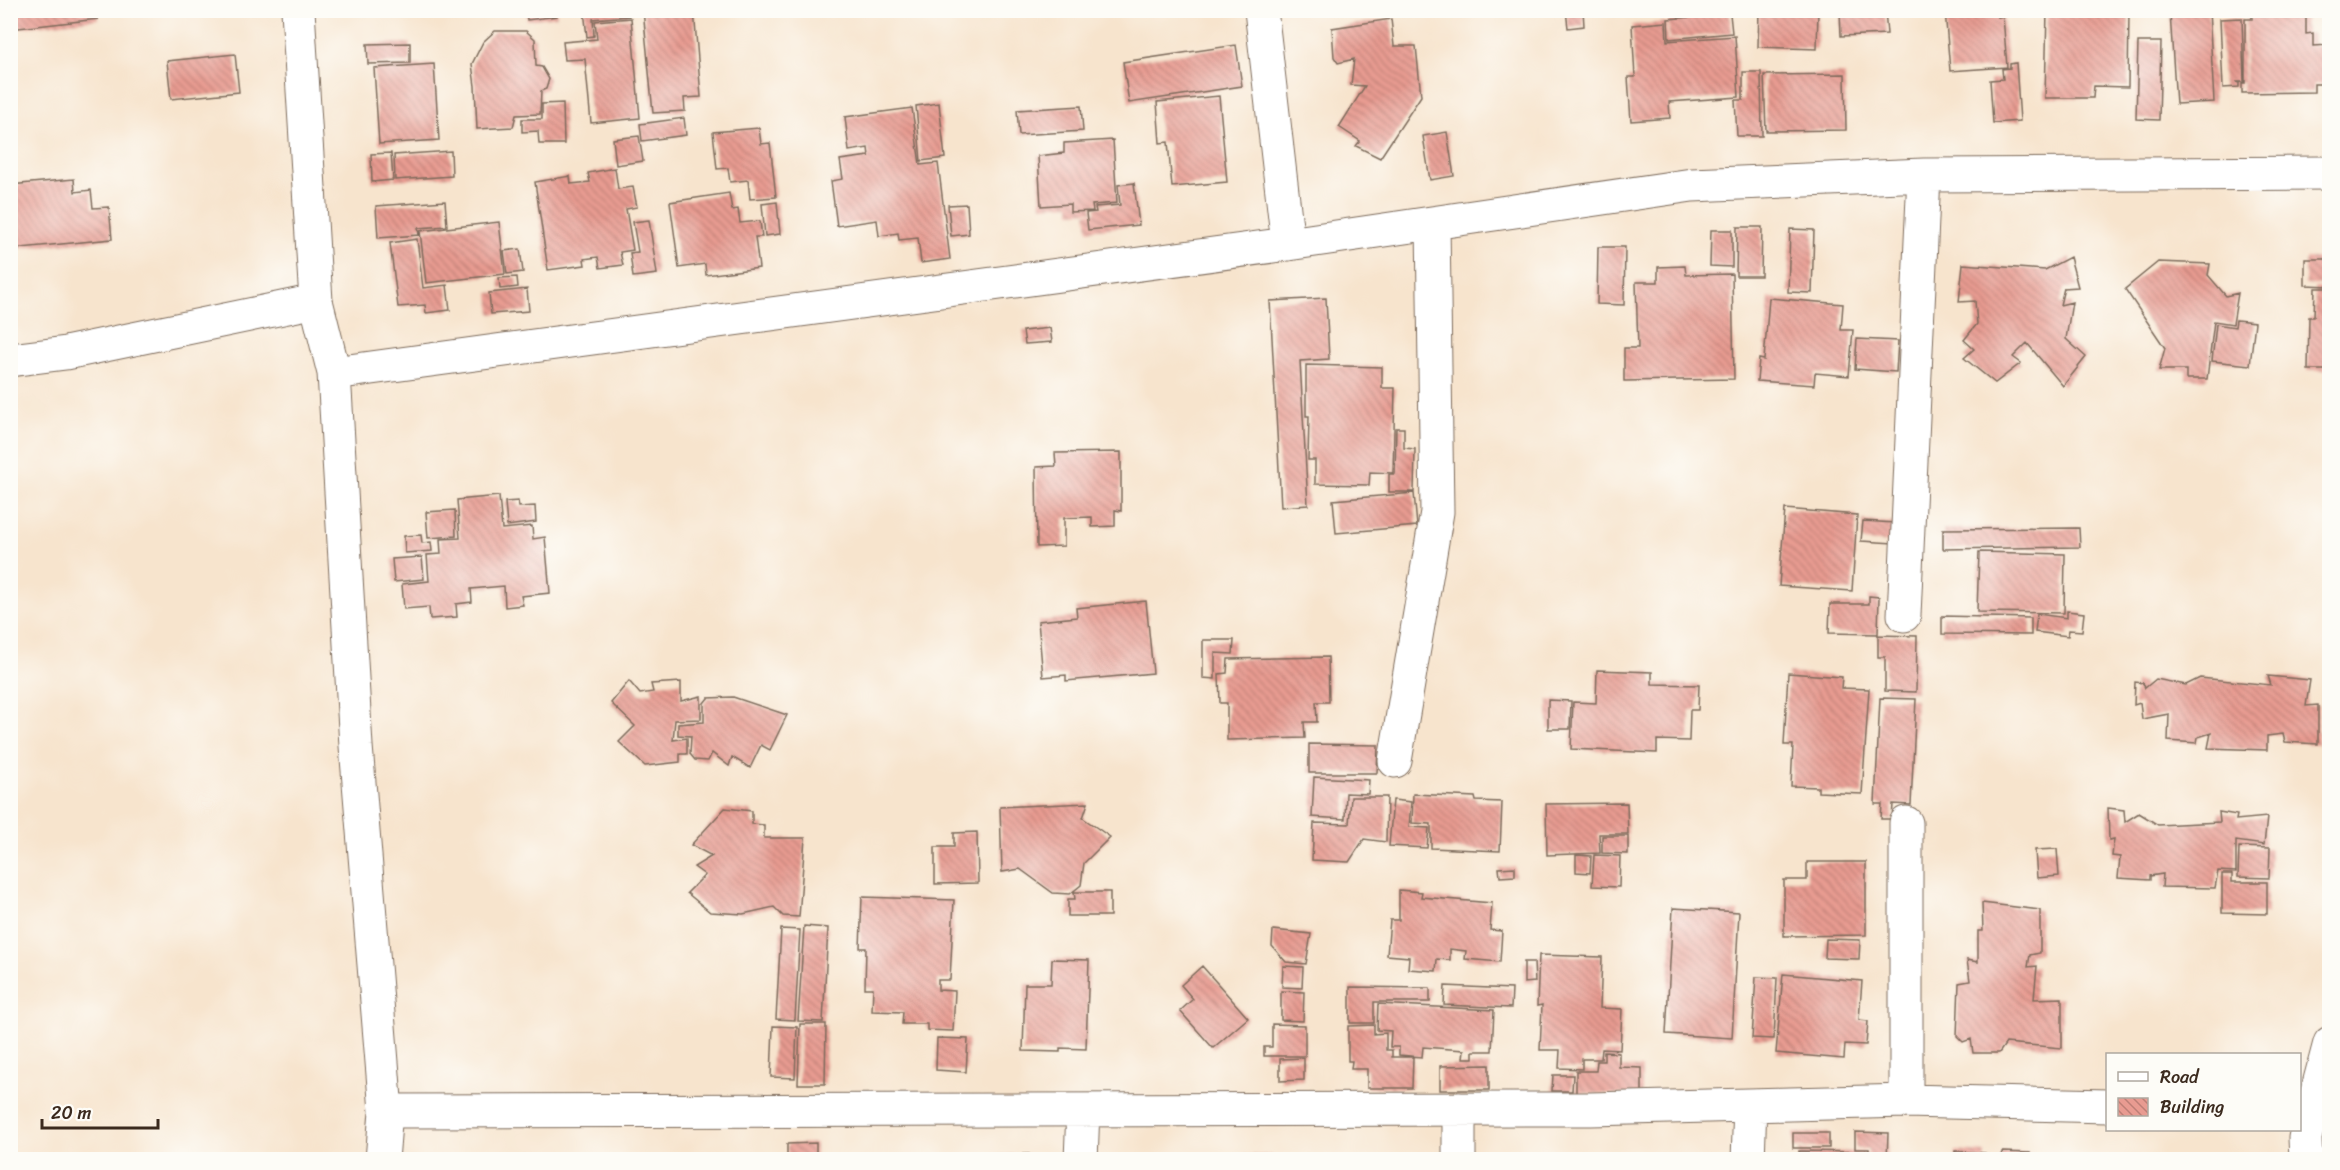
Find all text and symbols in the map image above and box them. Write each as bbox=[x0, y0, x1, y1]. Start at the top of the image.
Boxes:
legend bbox=[2106, 1053, 2301, 1131]
text: Road bbox=[2160, 1061, 2200, 1093]
text: Building bbox=[2160, 1091, 2224, 1123]
scale bar bbox=[42, 1092, 158, 1130]
text: 20 m bbox=[51, 1097, 91, 1129]

